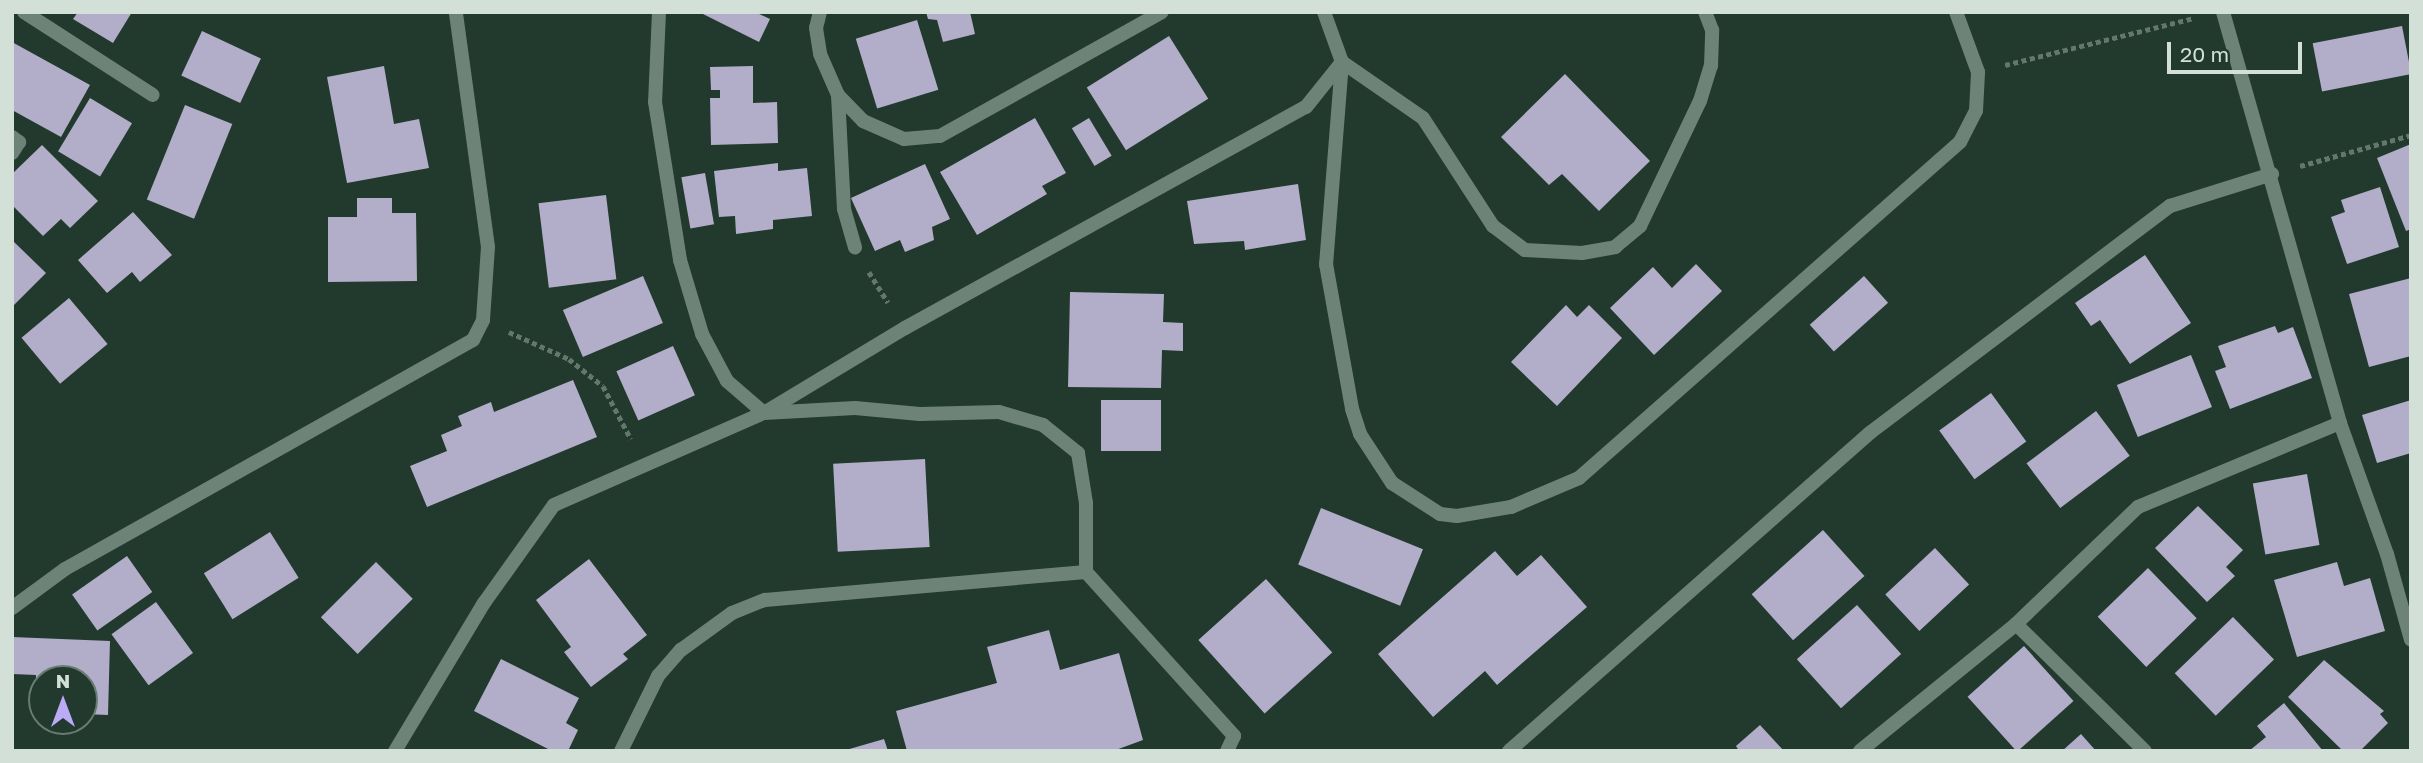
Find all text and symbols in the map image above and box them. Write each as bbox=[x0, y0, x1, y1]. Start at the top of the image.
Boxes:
scale bar bbox=[2171, 28, 2306, 72]
text: 20 m bbox=[2180, 41, 2229, 67]
north arrow bbox=[28, 665, 98, 735]
text: N bbox=[56, 669, 70, 692]

